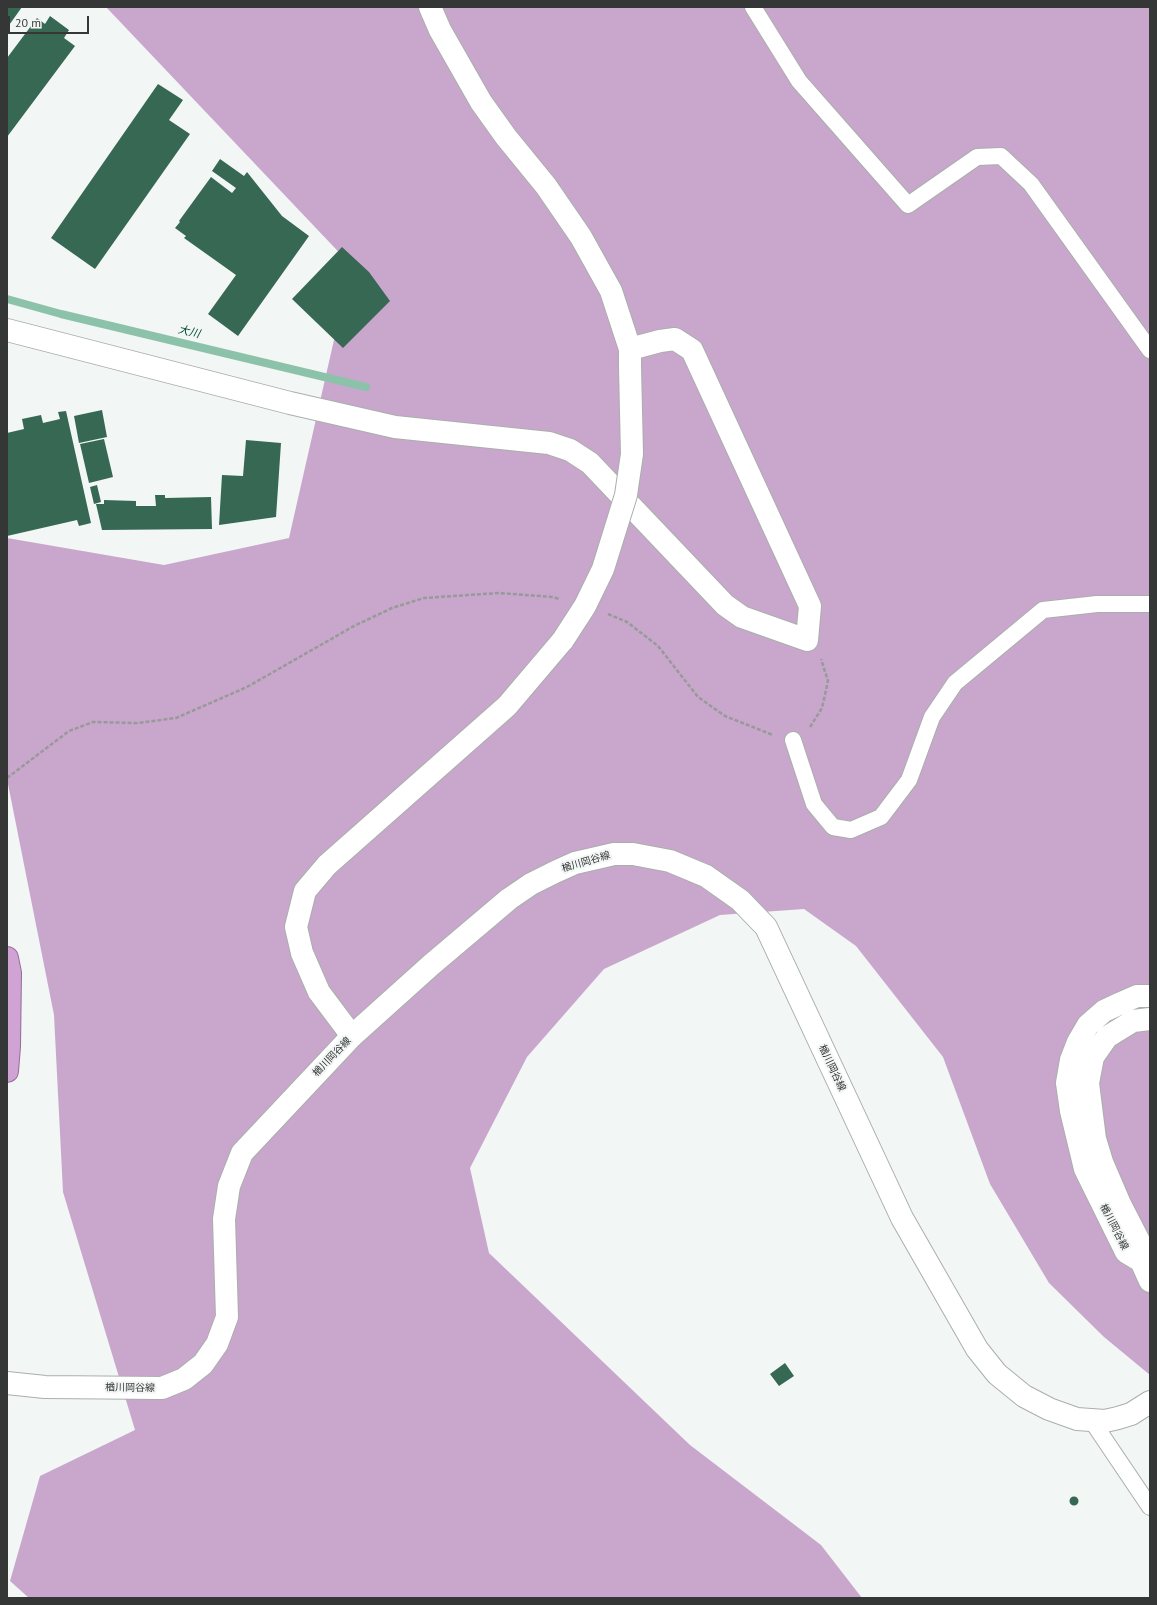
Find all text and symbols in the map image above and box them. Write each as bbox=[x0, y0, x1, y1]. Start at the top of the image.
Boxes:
scale bar bbox=[10, 8, 91, 34]
text: 20 m bbox=[15, 15, 41, 30]
water label: 大川 bbox=[177, 323, 201, 341]
street label: 楢川岡谷線 bbox=[560, 849, 612, 875]
street label: 楢川岡谷線 bbox=[310, 1035, 354, 1079]
street label: 楢川岡谷線 bbox=[816, 1043, 848, 1093]
street label: 楢川岡谷線 bbox=[1097, 1202, 1131, 1252]
street label: 楢川岡谷線 bbox=[105, 1382, 155, 1394]

